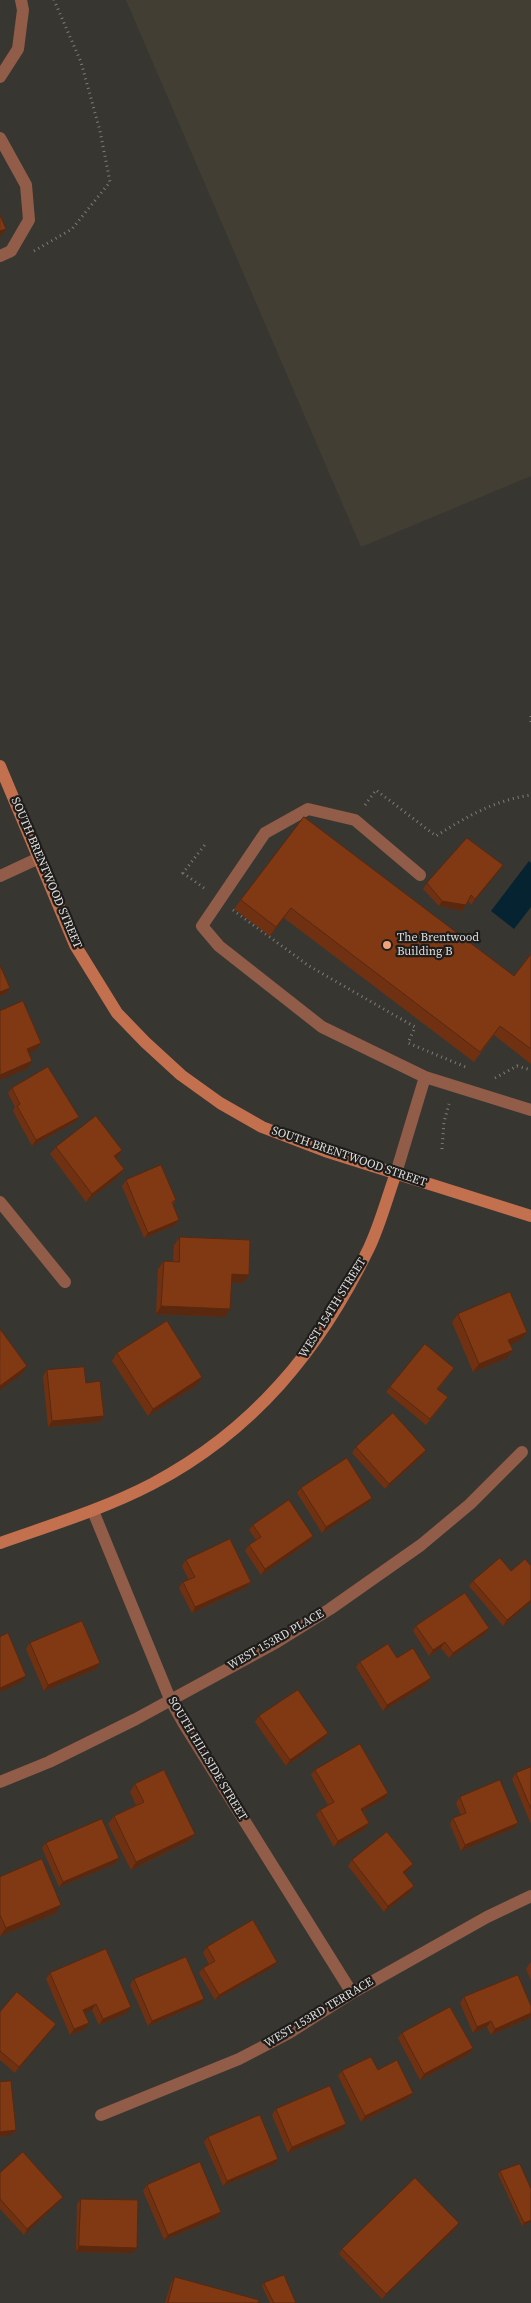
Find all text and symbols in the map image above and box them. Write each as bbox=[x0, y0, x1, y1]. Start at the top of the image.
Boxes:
street label: SOUTH BRENTWOOD STREET bbox=[8, 795, 84, 951]
place label: The Brentwood Building B bbox=[397, 931, 479, 959]
marker: The Brentwood Building B bbox=[381, 939, 393, 951]
street label: SOUTH BRENTWOOD STREET bbox=[270, 1124, 428, 1190]
street label: WEST 154TH STREET bbox=[296, 1255, 370, 1361]
street label: WEST 153RD PLACE bbox=[225, 1607, 327, 1673]
street label: SOUTH HILLSIDE STREET bbox=[164, 1695, 250, 1823]
street label: WEST 153RD TERRACE bbox=[262, 1975, 376, 2051]

